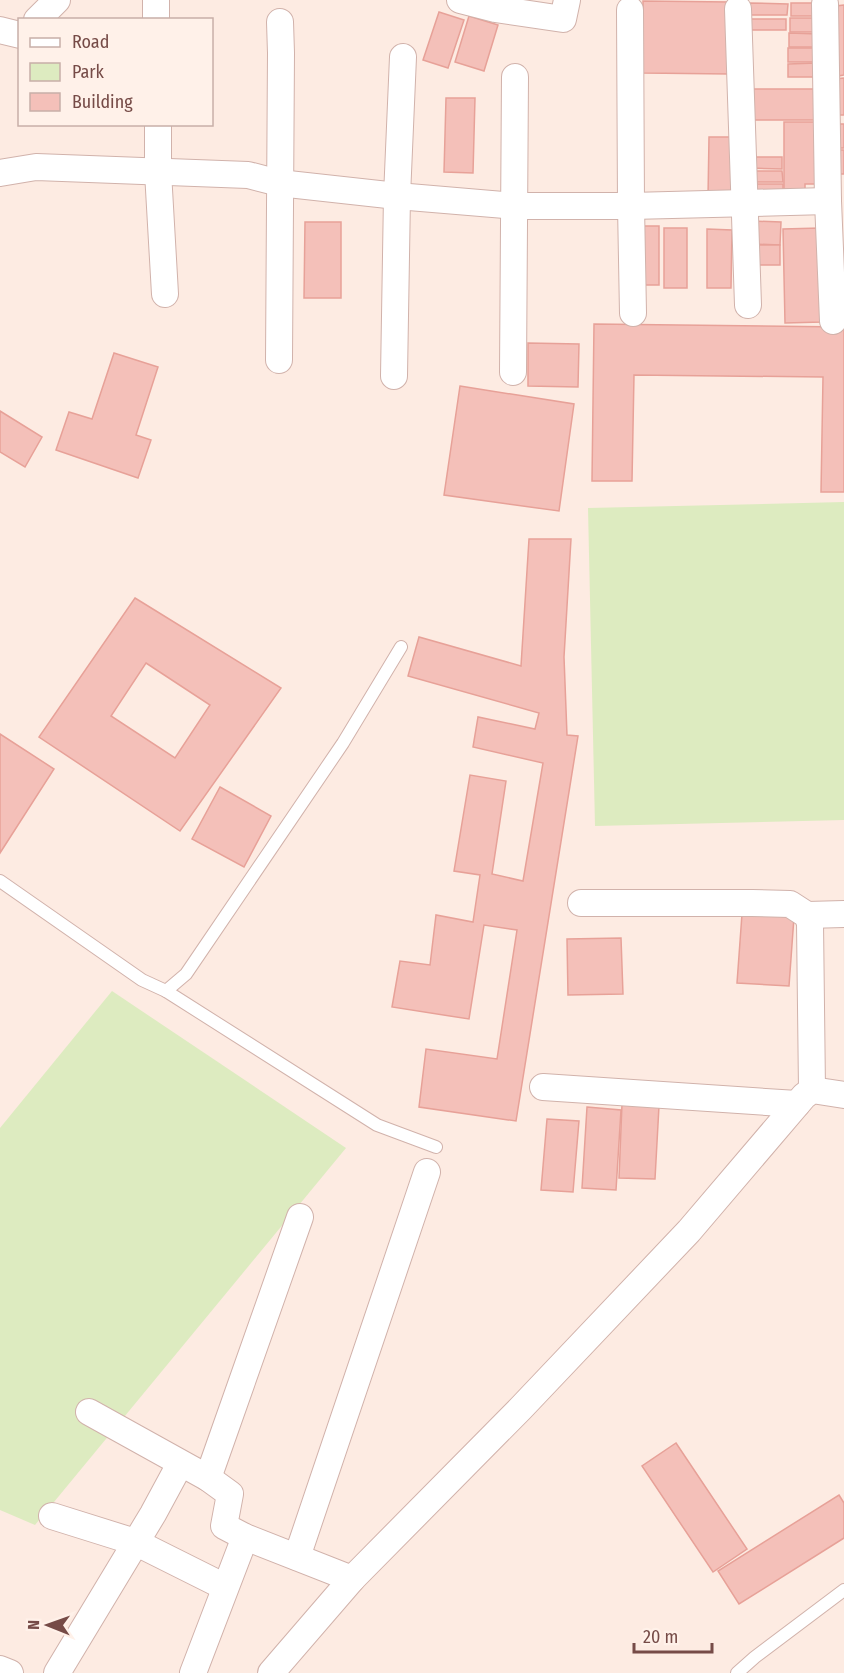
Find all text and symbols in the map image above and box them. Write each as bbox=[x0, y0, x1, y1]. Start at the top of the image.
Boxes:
legend bbox=[18, 18, 213, 126]
text: Road bbox=[72, 31, 109, 53]
text: Park bbox=[72, 61, 105, 83]
text: Building bbox=[72, 91, 133, 113]
north arrow bbox=[18, 1595, 78, 1655]
scale bar bbox=[634, 1616, 712, 1654]
text: N bbox=[24, 1620, 43, 1630]
text: 20 m bbox=[643, 1626, 678, 1648]

